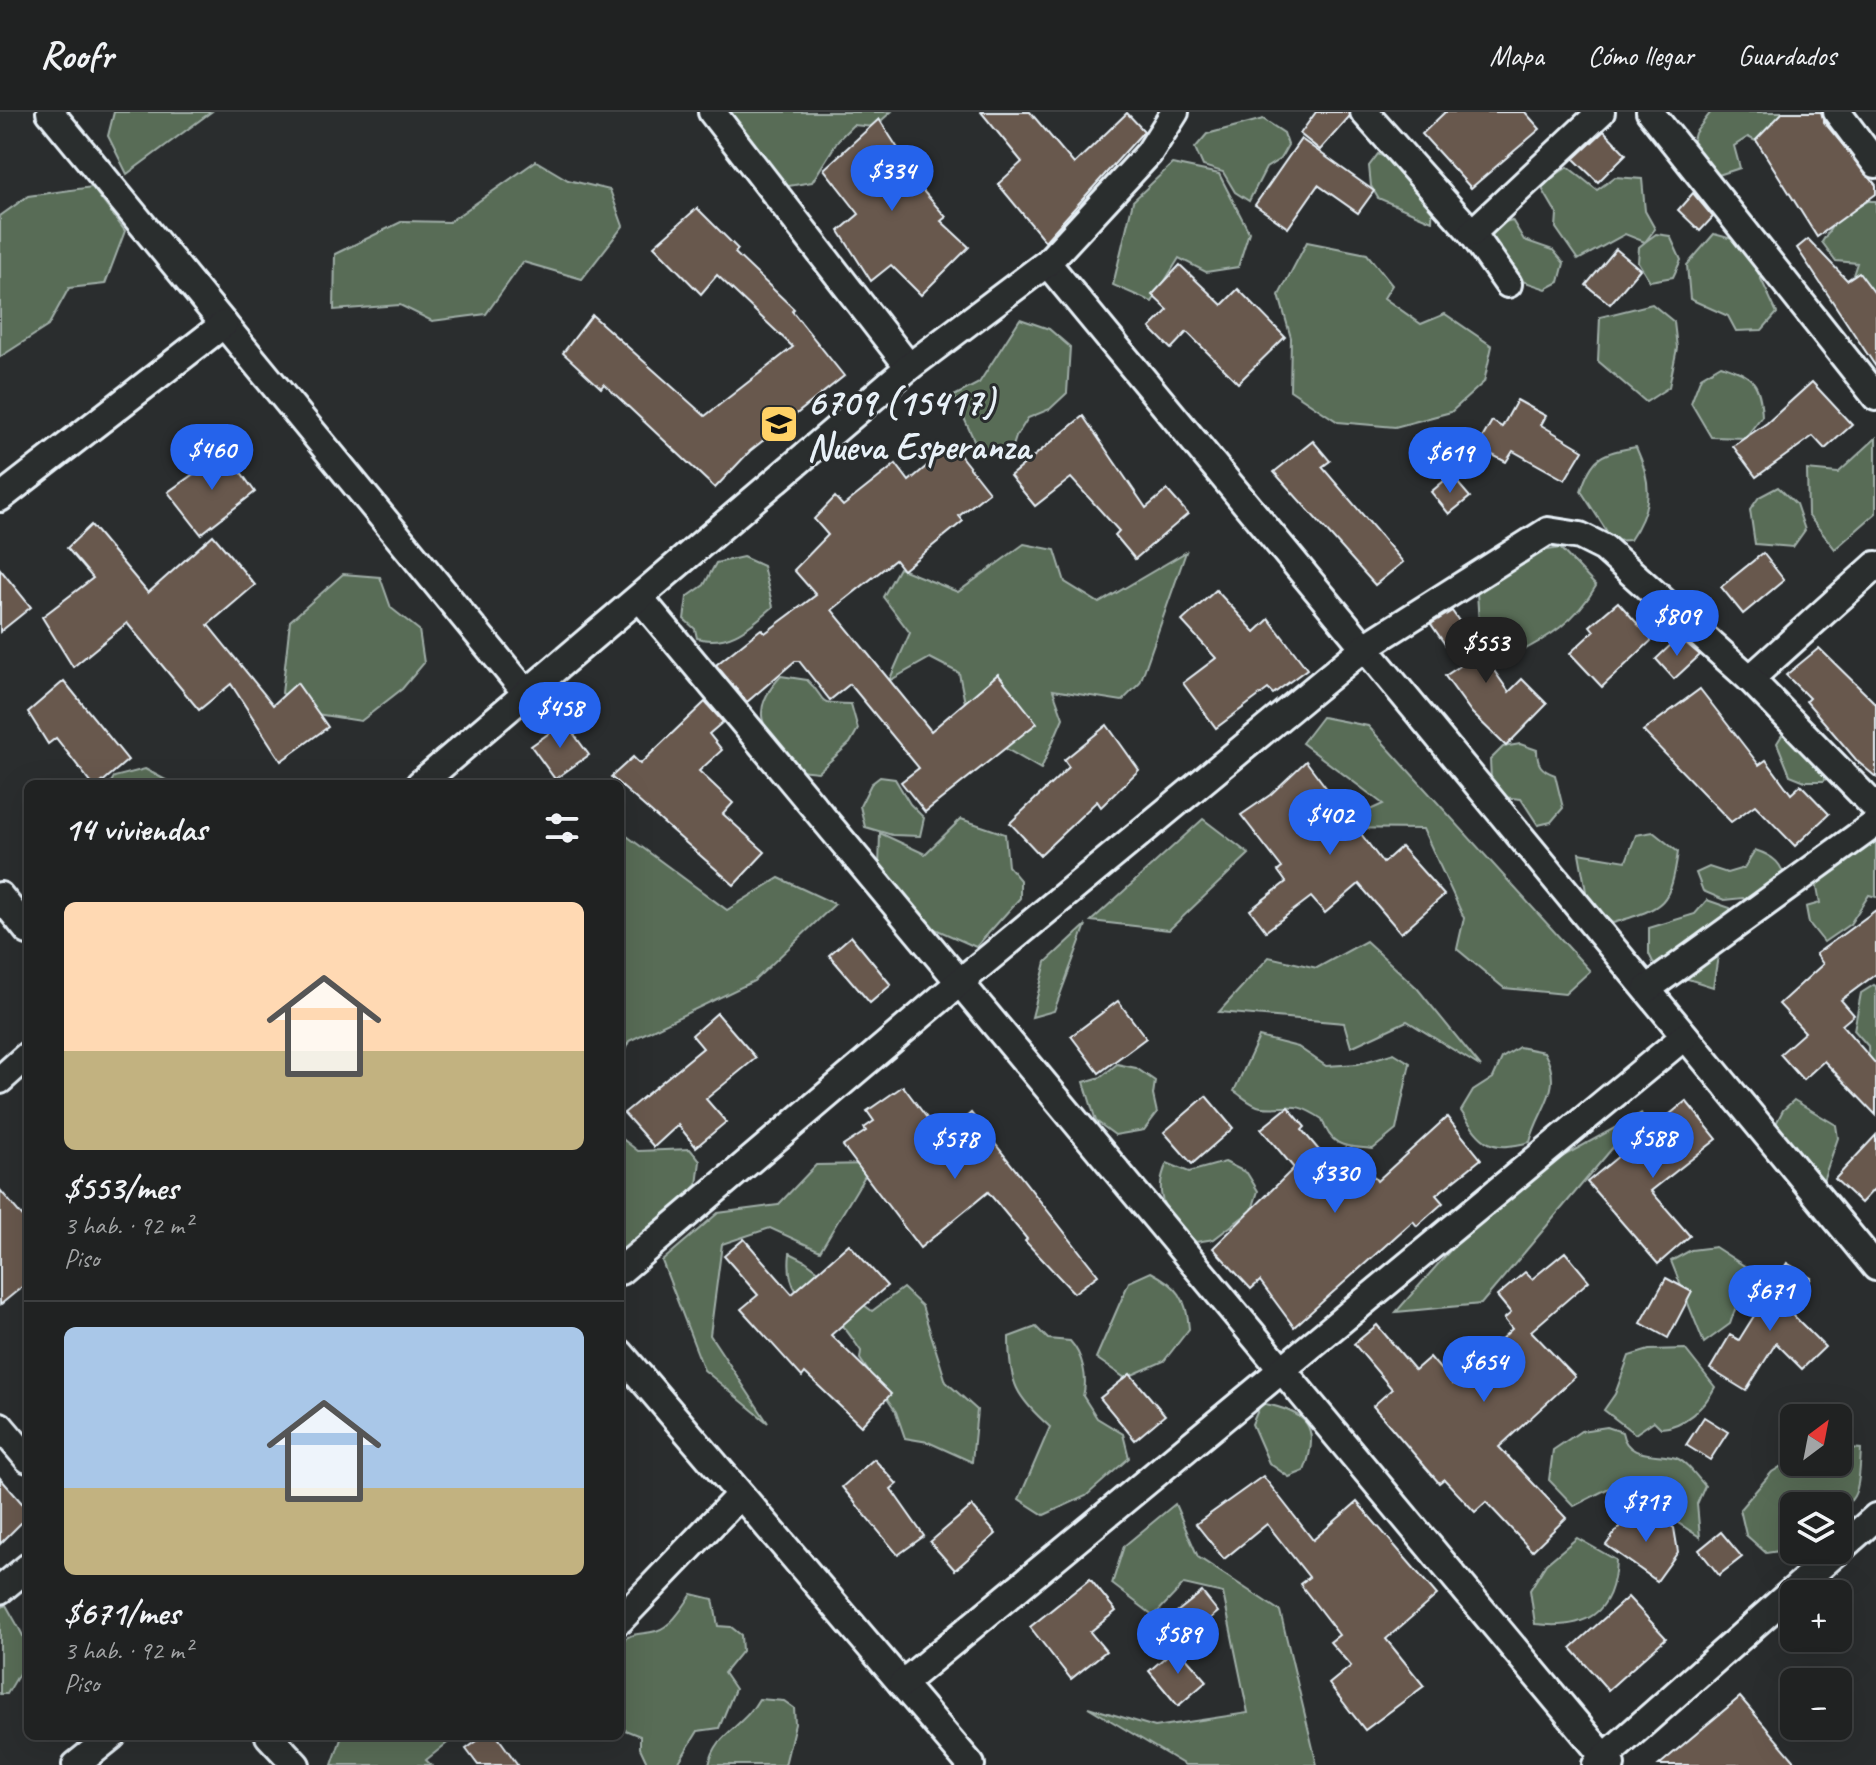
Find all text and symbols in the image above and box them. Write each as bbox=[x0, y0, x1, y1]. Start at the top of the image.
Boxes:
text: Roofr bbox=[40, 32, 113, 79]
text: Mapa bbox=[1489, 38, 1544, 73]
text: Cómo llegar bbox=[1588, 38, 1694, 73]
text: Guardados bbox=[1738, 38, 1836, 73]
pin: $334 bbox=[845, 145, 939, 213]
text: $334 bbox=[869, 154, 915, 187]
place label: 6709 (15417) Nueva Esperanza bbox=[807, 379, 1033, 470]
school or university icon: 6709 (15417) Nueva Esperanza bbox=[758, 403, 800, 445]
pin: $460 bbox=[165, 424, 259, 492]
pin: $619 bbox=[1403, 427, 1497, 495]
text: $460 bbox=[188, 433, 236, 466]
text: $619 bbox=[1426, 436, 1474, 469]
pin: $809 bbox=[1630, 590, 1724, 658]
text: $809 bbox=[1654, 599, 1700, 632]
pin: $553 bbox=[1439, 617, 1533, 685]
text: $553 bbox=[1463, 626, 1509, 659]
pin: $458 bbox=[513, 682, 607, 750]
text: $458 bbox=[537, 691, 583, 724]
pin: $402 bbox=[1283, 789, 1377, 857]
text: $402 bbox=[1307, 798, 1353, 831]
icon: filters bbox=[540, 806, 584, 850]
text: 14 viviendas bbox=[64, 807, 207, 850]
icon: home bbox=[252, 954, 396, 1098]
pin: $588 bbox=[1606, 1112, 1700, 1180]
pin: $578 bbox=[908, 1113, 1002, 1181]
text: $588 bbox=[1630, 1121, 1676, 1154]
text: $578 bbox=[932, 1122, 978, 1155]
pin: $330 bbox=[1288, 1147, 1382, 1215]
text: $330 bbox=[1312, 1156, 1358, 1189]
text: $553/mes bbox=[64, 1166, 178, 1209]
text: 3 hab. · 92 m² bbox=[64, 1209, 192, 1242]
text: Piso bbox=[64, 1242, 99, 1275]
pin: $671 bbox=[1723, 1265, 1817, 1333]
text: $671 bbox=[1746, 1274, 1794, 1307]
pin: $654 bbox=[1437, 1336, 1531, 1404]
text: $654 bbox=[1461, 1345, 1507, 1378]
icon: home bbox=[252, 1379, 396, 1523]
north arrow bbox=[1780, 1404, 1852, 1476]
map controls bbox=[1780, 1404, 1852, 1740]
pin: $717 bbox=[1599, 1476, 1693, 1544]
text: $717 bbox=[1623, 1485, 1669, 1518]
button: layers bbox=[1780, 1492, 1852, 1564]
button: + bbox=[1780, 1580, 1852, 1652]
text: $671/mes bbox=[64, 1591, 180, 1634]
pin: $589 bbox=[1131, 1608, 1225, 1676]
text: $589 bbox=[1155, 1617, 1201, 1650]
text: 3 hab. · 92 m² bbox=[64, 1634, 192, 1667]
text: Piso bbox=[64, 1667, 99, 1700]
button: − bbox=[1780, 1668, 1852, 1740]

